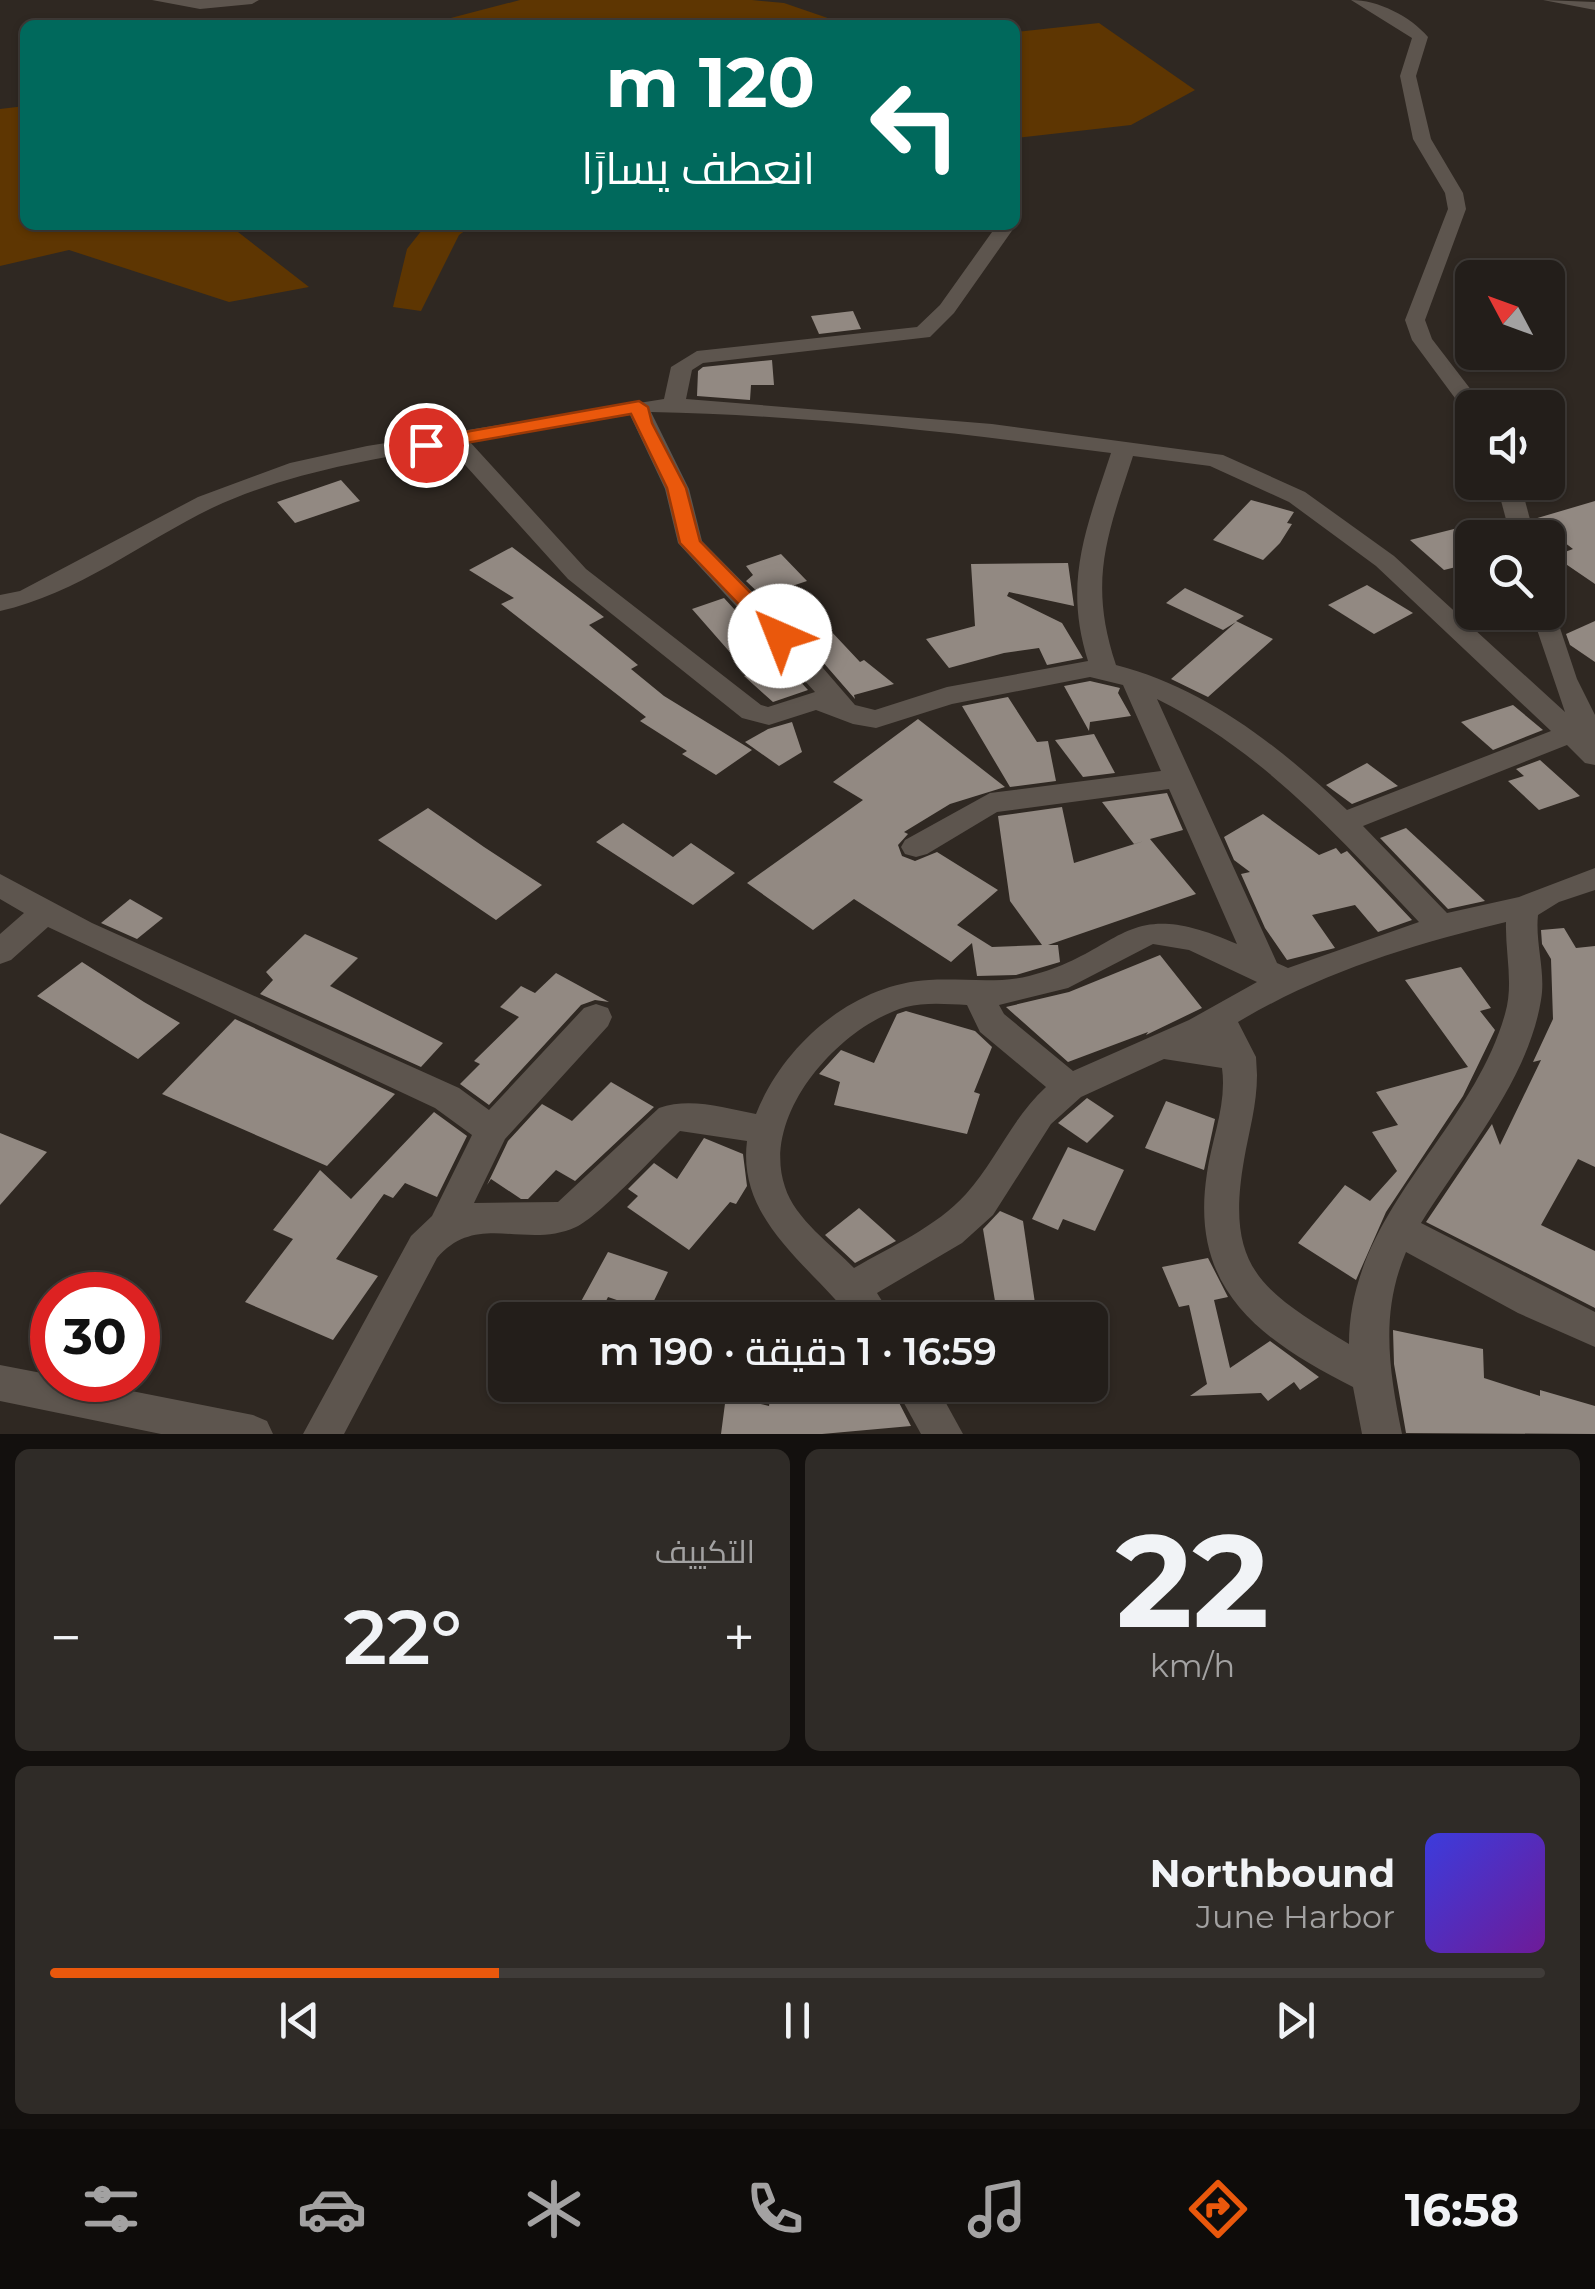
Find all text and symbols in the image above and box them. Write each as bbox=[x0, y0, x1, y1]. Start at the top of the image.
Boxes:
text: 120 m bbox=[605, 39, 815, 125]
icon: left bbox=[850, 60, 980, 190]
text: انعطف يسارًا bbox=[581, 140, 815, 195]
north arrow bbox=[1455, 260, 1565, 370]
map controls bbox=[1455, 260, 1565, 630]
button: sound bbox=[1455, 390, 1565, 500]
pin bbox=[384, 403, 469, 488]
icon: arrive bbox=[399, 418, 454, 473]
button: search bbox=[1455, 520, 1565, 630]
position arrow bbox=[728, 584, 832, 688]
speed limit sign: 30 bbox=[30, 1272, 160, 1402]
text: 16:59 · 1 دقيقة · 190 m bbox=[599, 1328, 997, 1375]
text: 22 bbox=[1116, 1501, 1269, 1660]
text: التكييف bbox=[655, 1532, 755, 1571]
text: 22° bbox=[343, 1591, 462, 1683]
text: − bbox=[50, 1604, 82, 1671]
text: + bbox=[723, 1604, 755, 1671]
text: km/h bbox=[1150, 1646, 1235, 1685]
text: Northbound bbox=[1150, 1850, 1395, 1897]
text: June Harbor bbox=[1196, 1897, 1395, 1936]
icon: previous bbox=[272, 1993, 327, 2048]
icon: pause bbox=[770, 1993, 825, 2048]
icon: next bbox=[1268, 1993, 1323, 2048]
icon: filters bbox=[76, 2174, 146, 2244]
icon: car bbox=[297, 2174, 367, 2244]
icon: climate bbox=[519, 2174, 589, 2244]
icon: phone bbox=[740, 2174, 810, 2244]
icon: music bbox=[962, 2174, 1032, 2244]
icon: directions bbox=[1183, 2174, 1253, 2244]
text: 16:58 bbox=[1405, 2182, 1519, 2237]

